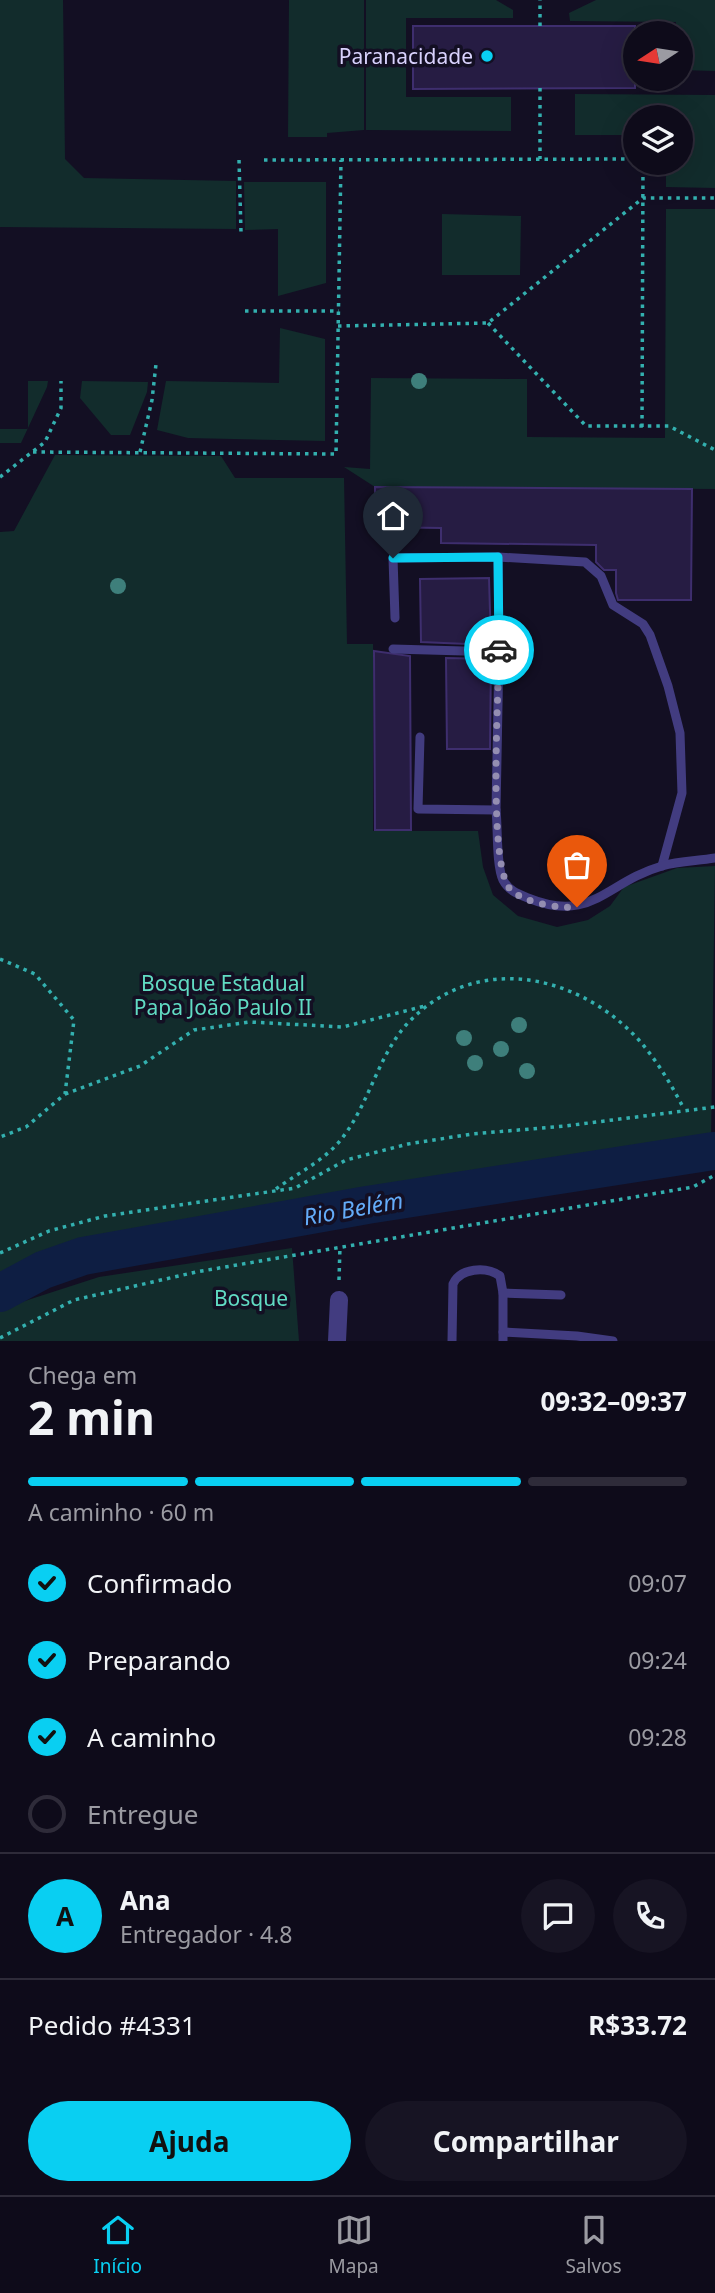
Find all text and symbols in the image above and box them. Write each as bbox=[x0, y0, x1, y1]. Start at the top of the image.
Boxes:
north arrow bbox=[623, 21, 693, 91]
map controls bbox=[623, 21, 693, 175]
place label: Paranacidade bbox=[339, 42, 473, 70]
marker: Paranacidade bbox=[479, 48, 495, 64]
button: layers bbox=[623, 105, 693, 175]
pin bbox=[363, 486, 423, 558]
icon: home bbox=[374, 497, 412, 535]
courier bbox=[464, 615, 534, 685]
icon: car bbox=[480, 631, 518, 669]
pin bbox=[547, 835, 607, 907]
icon: bag bbox=[558, 846, 596, 884]
park label: Bosque Estadual Papa João Paulo II bbox=[134, 969, 312, 1021]
water label: Rio Belém bbox=[301, 1183, 405, 1233]
park label: Bosque bbox=[214, 1284, 288, 1312]
text: Chega em bbox=[28, 1359, 137, 1391]
text: 09:32–09:37 bbox=[540, 1383, 687, 1419]
text: 2 min bbox=[28, 1386, 155, 1448]
text: A caminho · 60 m bbox=[28, 1496, 214, 1528]
icon: check bbox=[28, 1564, 66, 1602]
text: Confirmado bbox=[87, 1565, 232, 1601]
text: 09:07 bbox=[628, 1567, 687, 1599]
icon: check bbox=[28, 1641, 66, 1679]
text: Preparando bbox=[87, 1642, 231, 1678]
text: 09:24 bbox=[628, 1644, 687, 1676]
icon: check bbox=[28, 1718, 66, 1756]
text: A caminho bbox=[87, 1719, 216, 1755]
text: 09:28 bbox=[628, 1721, 687, 1753]
text: Entregue bbox=[87, 1796, 199, 1832]
button: chat bbox=[521, 1879, 595, 1953]
button: phone bbox=[613, 1879, 687, 1953]
text: Ana bbox=[120, 1882, 170, 1918]
text: A bbox=[56, 1898, 74, 1934]
text: Entregador · 4.8 bbox=[120, 1918, 293, 1950]
text: Pedido #4331 bbox=[28, 2007, 196, 2043]
text: R$33.72 bbox=[588, 2007, 687, 2043]
button: Ajuda bbox=[28, 2101, 351, 2181]
button: Compartilhar bbox=[365, 2101, 687, 2181]
tab: Início bbox=[93, 2211, 142, 2279]
tab: Mapa bbox=[329, 2211, 379, 2279]
tab: Salvos bbox=[565, 2211, 622, 2279]

